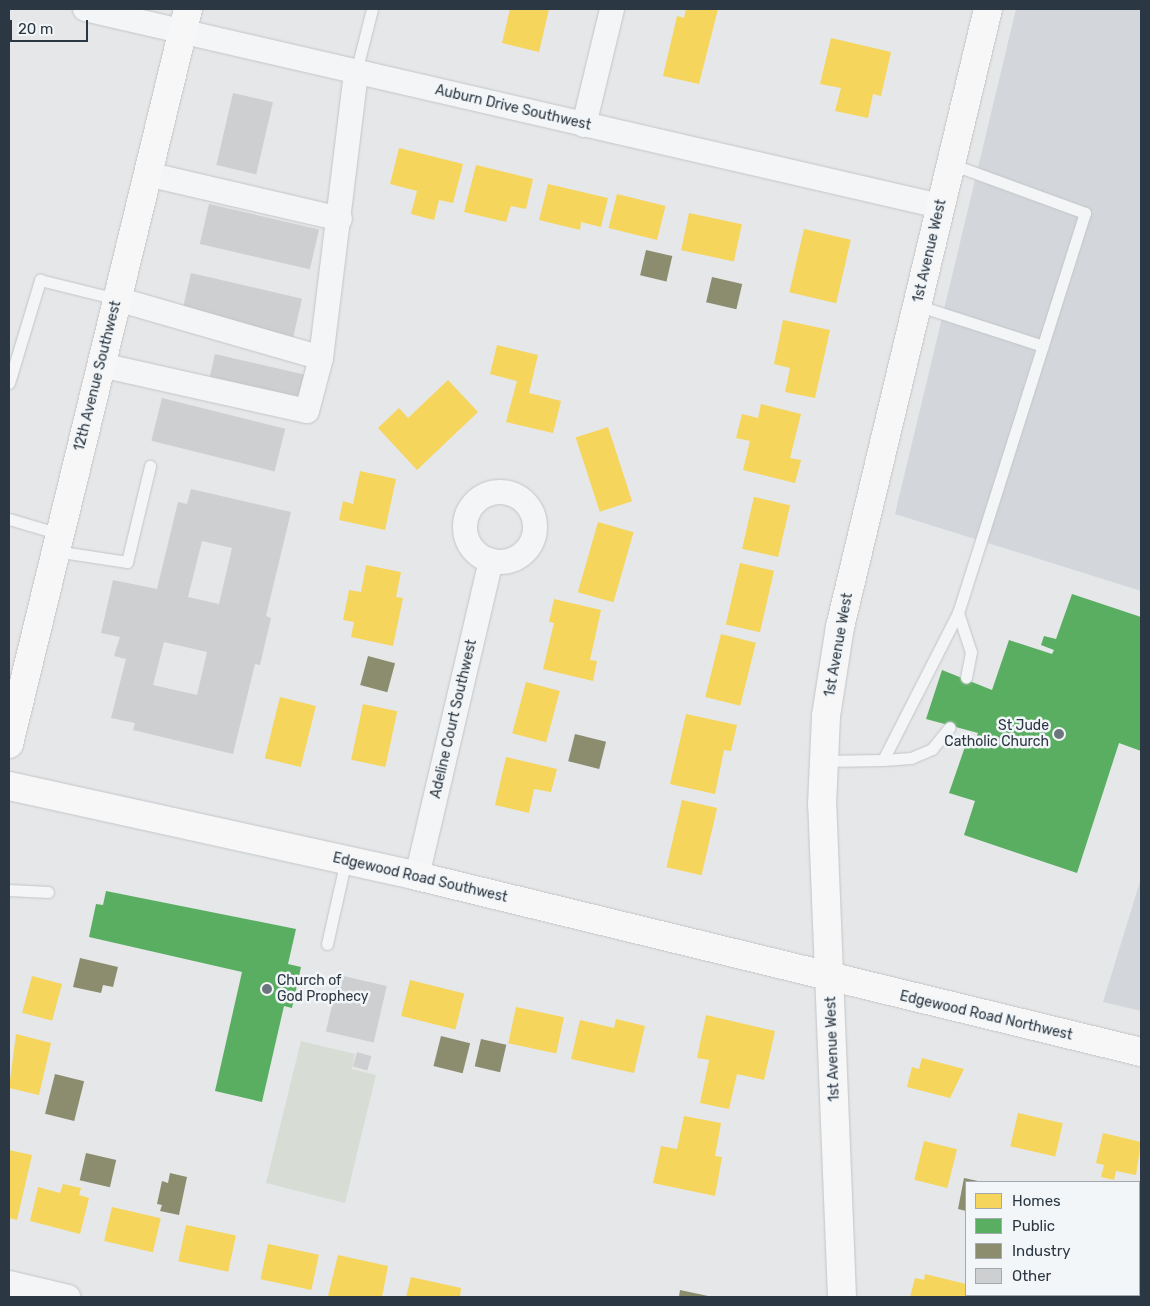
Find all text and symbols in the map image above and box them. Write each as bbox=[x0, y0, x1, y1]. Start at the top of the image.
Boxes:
scale bar bbox=[12, 10, 90, 42]
text: 20 m bbox=[18, 20, 53, 38]
street label: Auburn Drive Southwest bbox=[433, 82, 593, 134]
street label: 1st Avenue West bbox=[910, 198, 950, 304]
street label: 12th Avenue Southwest bbox=[71, 299, 125, 453]
street label: 1st Avenue West bbox=[822, 591, 856, 699]
street label: Adeline Court Southwest bbox=[428, 638, 480, 800]
place label: St Jude Catholic Church bbox=[944, 718, 1049, 750]
marker: St Jude Catholic Church bbox=[1053, 728, 1065, 740]
street label: Edgewood Road Southwest bbox=[331, 850, 509, 906]
place label: Church of God Prophecy bbox=[277, 973, 368, 1006]
marker: Church of God Prophecy bbox=[261, 983, 273, 995]
street label: Edgewood Road Northwest bbox=[898, 988, 1074, 1044]
street label: 1st Avenue West bbox=[823, 996, 843, 1102]
legend bbox=[965, 1181, 1140, 1296]
text: Homes bbox=[1012, 1192, 1061, 1210]
text: Public bbox=[1012, 1217, 1055, 1235]
text: Industry bbox=[1012, 1242, 1071, 1260]
text: Other bbox=[1012, 1267, 1051, 1285]

